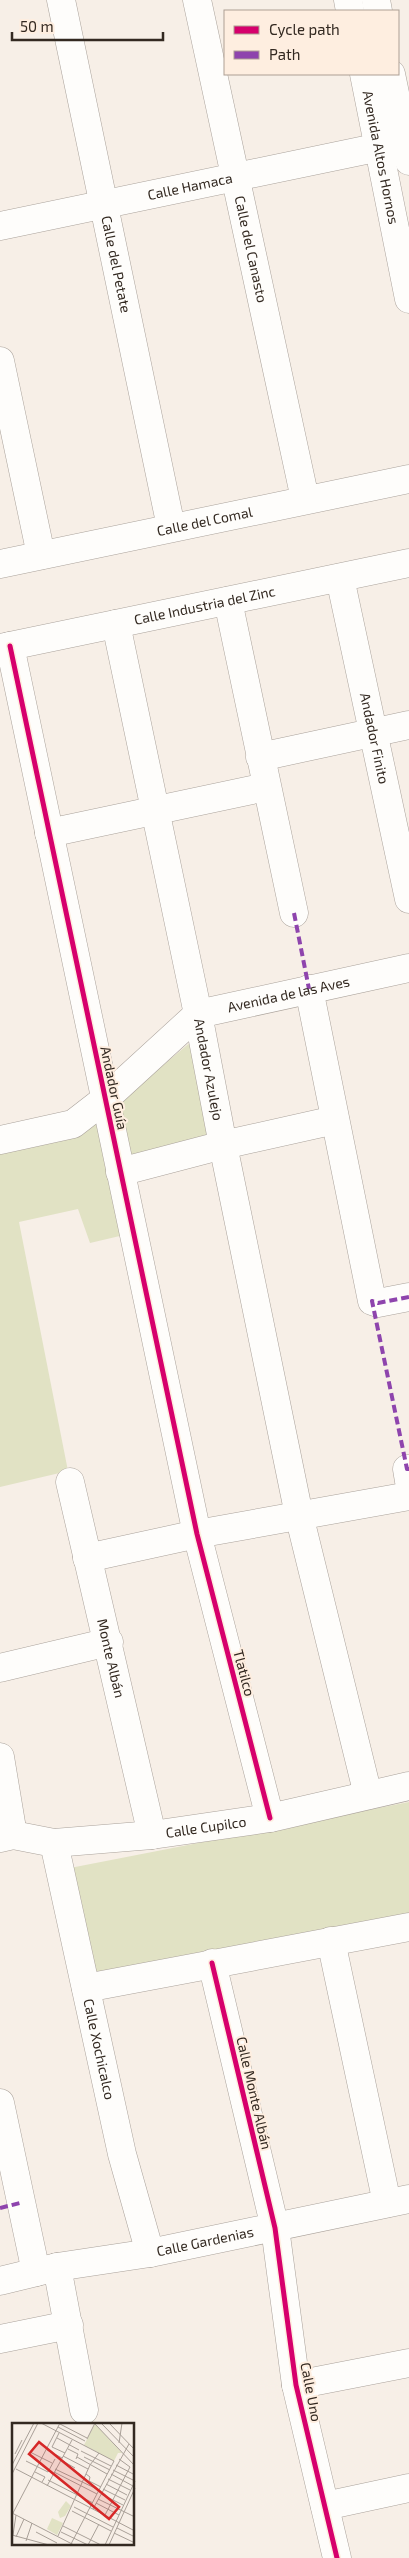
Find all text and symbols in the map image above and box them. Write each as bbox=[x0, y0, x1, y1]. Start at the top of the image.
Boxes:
scale bar bbox=[12, 10, 164, 42]
legend bbox=[224, 10, 399, 75]
text: 50 m bbox=[20, 17, 54, 35]
text: Cycle path bbox=[269, 20, 340, 38]
text: Path bbox=[269, 45, 300, 63]
street label: Avenida Altos Hornos bbox=[359, 89, 403, 226]
street label: Calle Hamaca bbox=[146, 169, 234, 203]
street label: Calle del Canasto bbox=[232, 194, 271, 304]
street label: Calle del Petate bbox=[98, 214, 135, 314]
street label: Calle del Comal bbox=[155, 503, 255, 539]
street label: Calle Industria del Zinc bbox=[132, 582, 277, 628]
street label: Andador Finito bbox=[357, 691, 393, 786]
street label: Avenida de las Aves bbox=[226, 972, 351, 1015]
street label: Andador Azulejo bbox=[191, 1017, 227, 1122]
street label: Andador Guía bbox=[97, 1045, 132, 1131]
street label: Monte Albán bbox=[94, 1617, 129, 1699]
street label: Tlatilco bbox=[230, 1648, 259, 1698]
street label: Calle Cupilco bbox=[165, 1813, 247, 1841]
street label: Calle Xochicalco bbox=[80, 1997, 119, 2101]
street label: Calle Monte Albán bbox=[233, 2035, 276, 2151]
street label: Calle Gardenias bbox=[155, 2223, 255, 2259]
street label: Calle Uno bbox=[297, 2361, 326, 2423]
inset map bbox=[12, 2423, 135, 2546]

